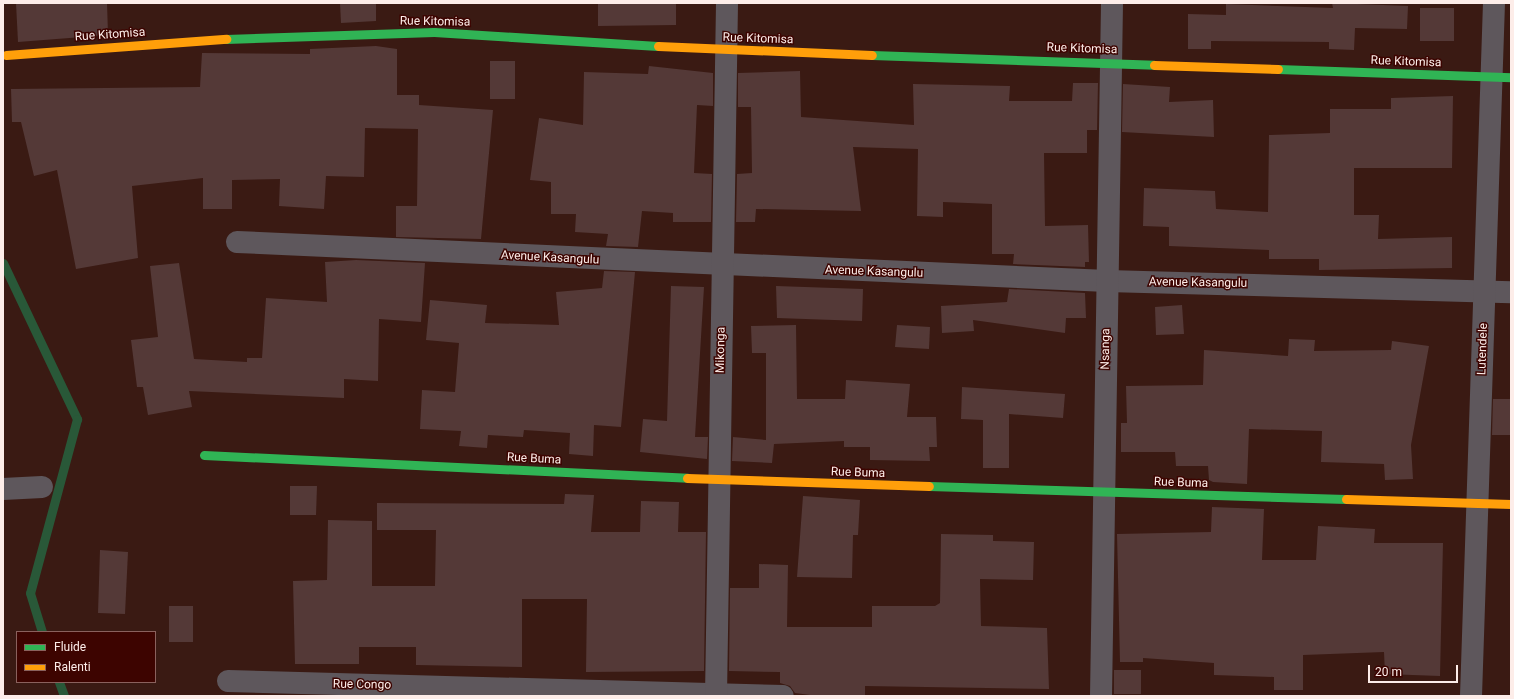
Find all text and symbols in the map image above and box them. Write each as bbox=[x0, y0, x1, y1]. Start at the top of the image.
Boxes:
street label: Rue Kitomisa bbox=[400, 14, 470, 30]
street label: Rue Kitomisa bbox=[74, 25, 146, 45]
street label: Rue Kitomisa bbox=[722, 31, 794, 47]
street label: Rue Kitomisa bbox=[1046, 41, 1118, 57]
street label: Rue Kitomisa bbox=[1370, 54, 1442, 70]
street label: Avenue Kasangulu bbox=[500, 248, 600, 268]
street label: Avenue Kasangulu bbox=[825, 263, 923, 281]
street label: Avenue Kasangulu bbox=[1149, 275, 1247, 291]
street label: Lutendele bbox=[1475, 323, 1491, 375]
street label: Mikonga bbox=[713, 327, 729, 373]
street label: Nsanga bbox=[1098, 328, 1114, 370]
street label: Rue Buma bbox=[506, 450, 562, 468]
street label: Rue Buma bbox=[831, 465, 885, 481]
street label: Rue Buma bbox=[1154, 475, 1208, 491]
legend bbox=[16, 631, 156, 683]
text: Fluide bbox=[54, 640, 86, 654]
scale bar bbox=[1370, 657, 1460, 683]
text: Ralenti bbox=[54, 660, 91, 674]
text: 20 m bbox=[1375, 665, 1402, 679]
street label: Rue Congo bbox=[333, 677, 391, 693]

